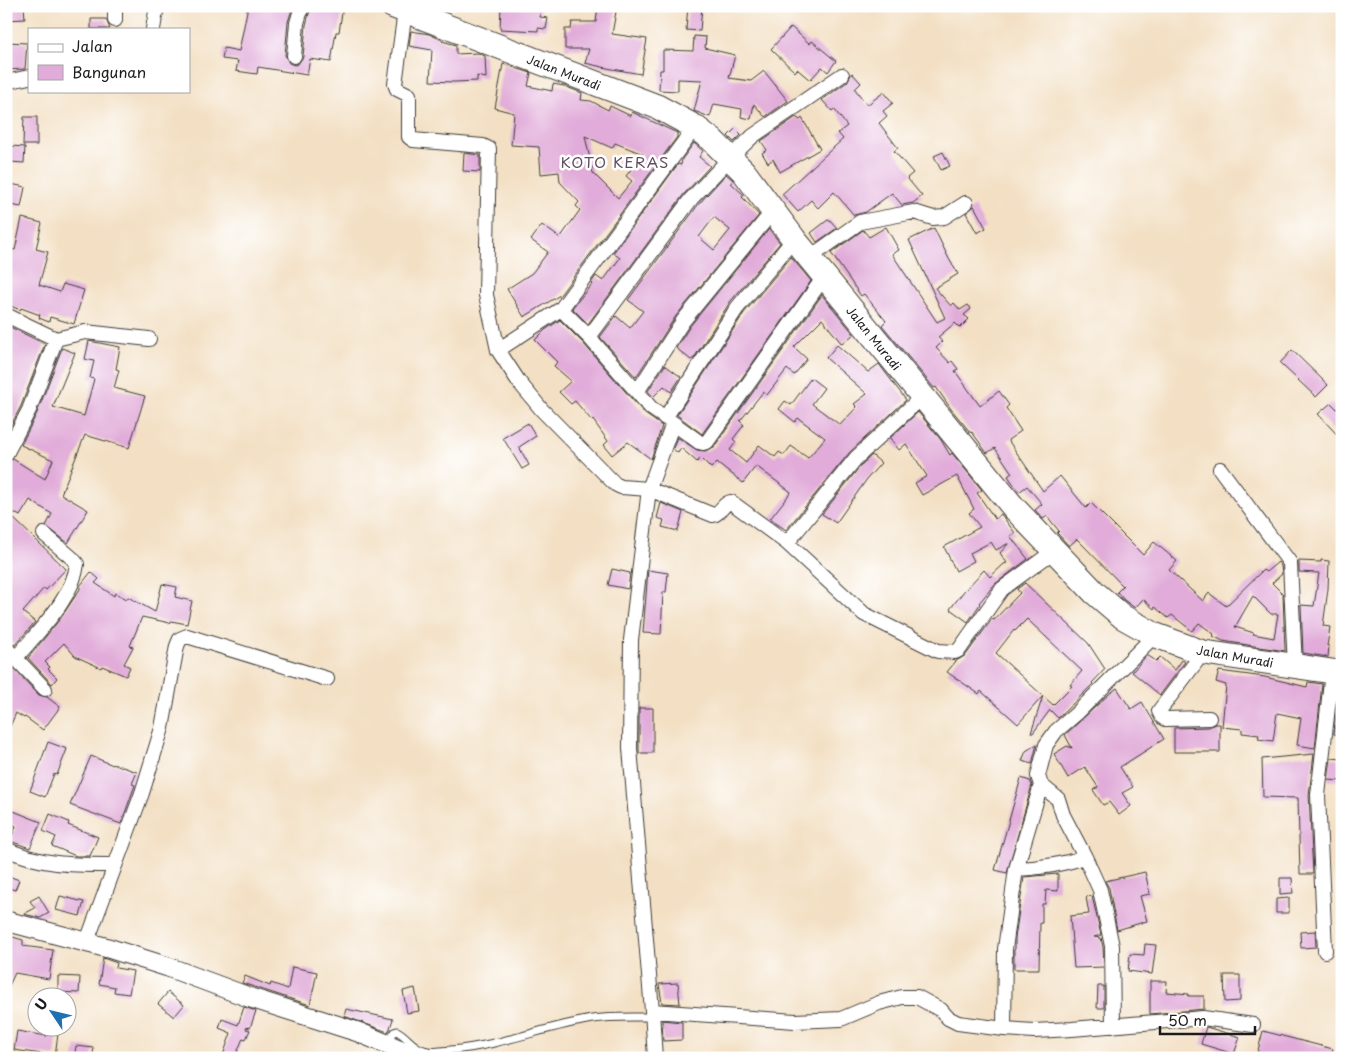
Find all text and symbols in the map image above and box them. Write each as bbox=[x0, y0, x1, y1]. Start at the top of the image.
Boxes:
legend bbox=[28, 28, 190, 92]
text: Jalan bbox=[72, 34, 113, 57]
street label: Jalan Muradi bbox=[524, 50, 604, 94]
text: Bangunan bbox=[72, 60, 146, 83]
district label: KOTO KERAS bbox=[561, 150, 669, 173]
street label: Jalan Muradi bbox=[842, 302, 906, 374]
street label: Jalan Muradi bbox=[1195, 640, 1275, 672]
north arrow bbox=[28, 986, 78, 1036]
text: U bbox=[29, 994, 53, 1015]
scale bar bbox=[1160, 1004, 1256, 1036]
text: 50 m bbox=[1168, 1008, 1207, 1031]

